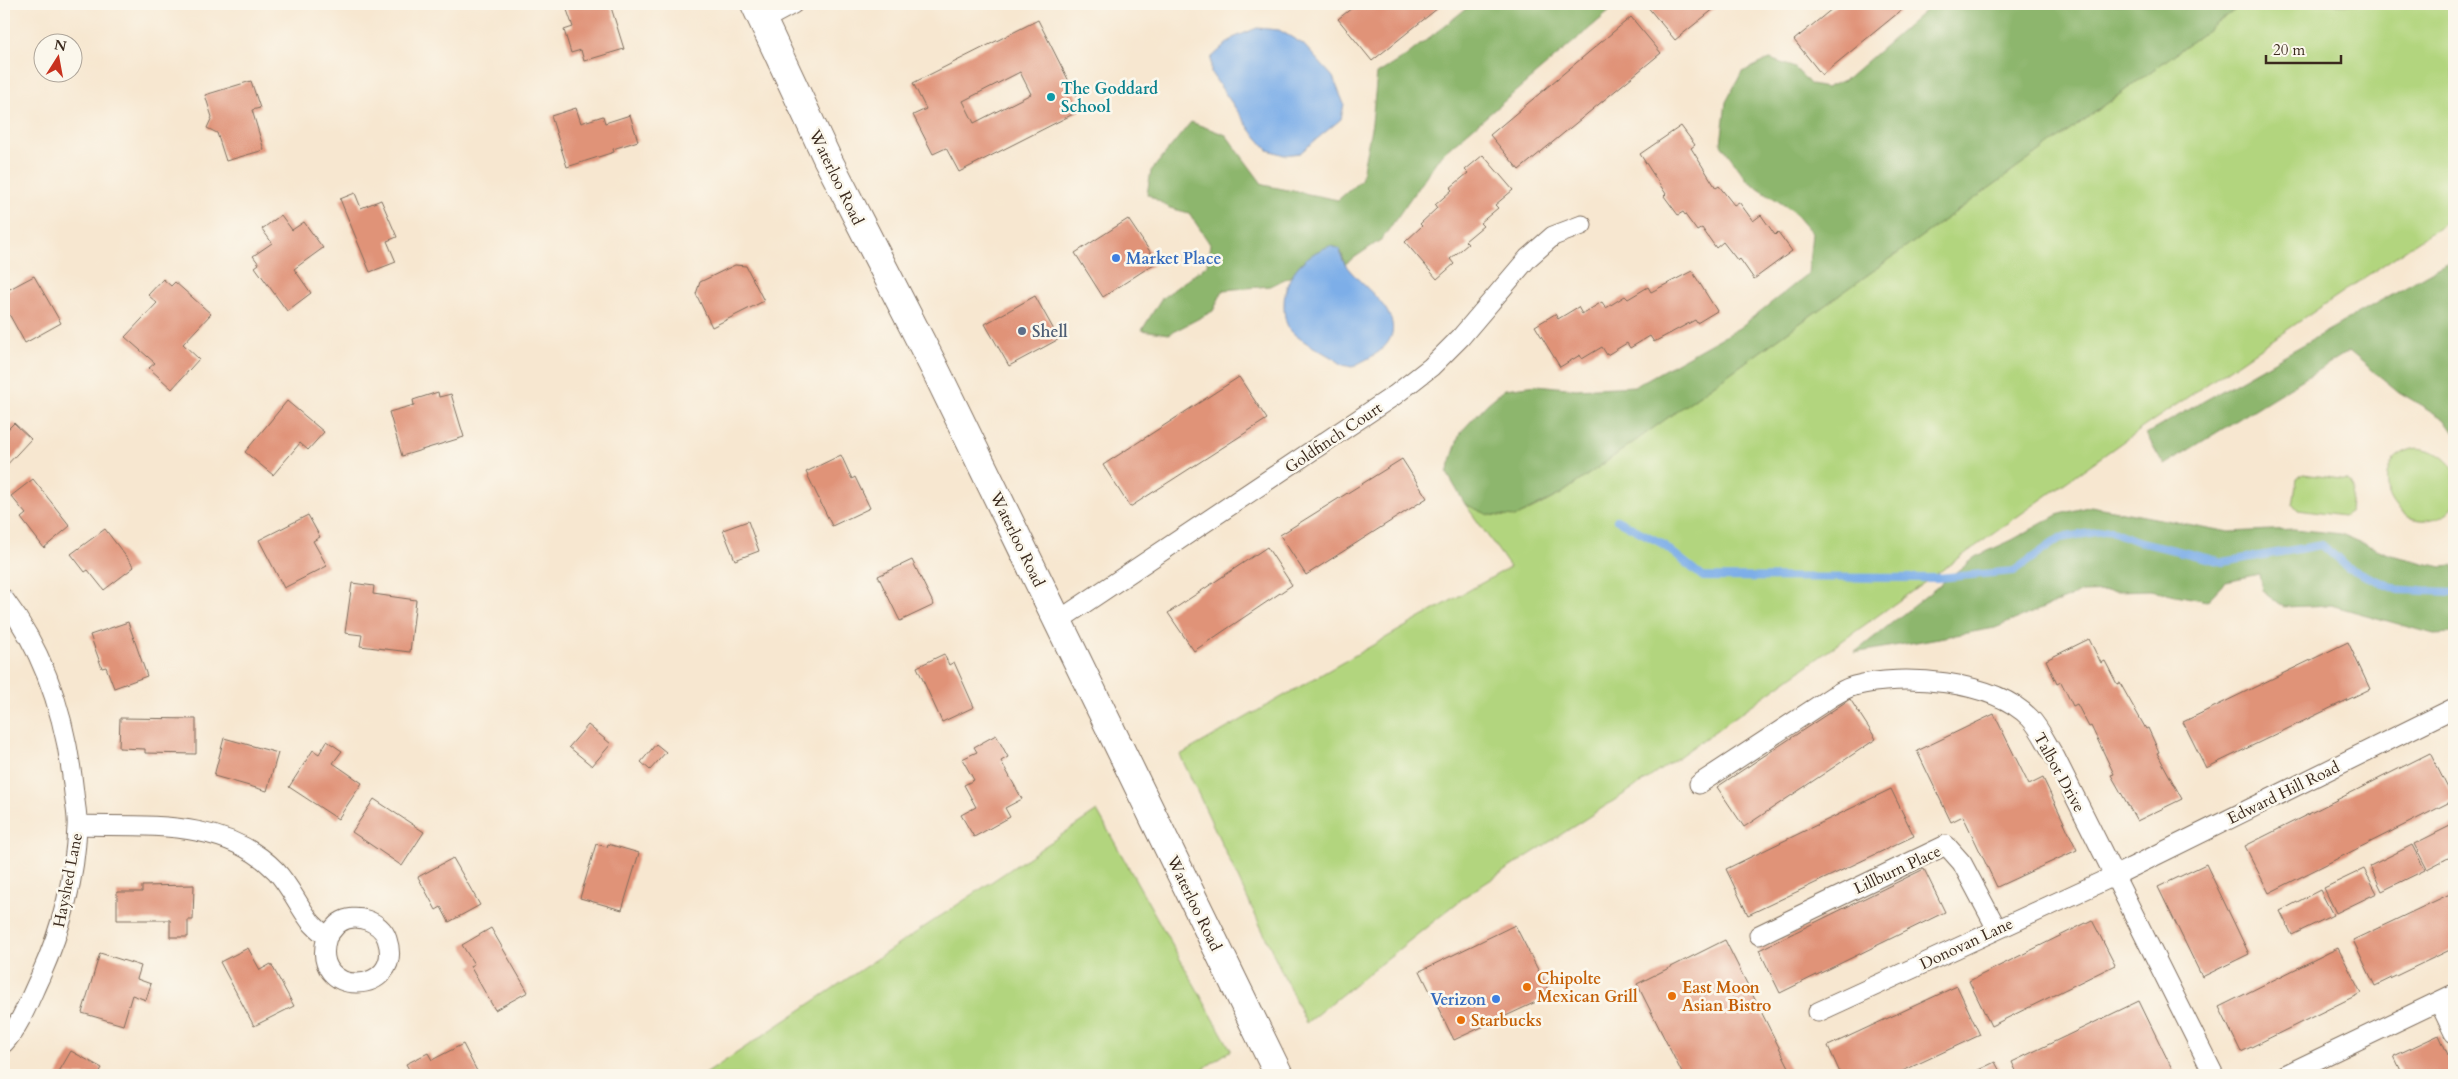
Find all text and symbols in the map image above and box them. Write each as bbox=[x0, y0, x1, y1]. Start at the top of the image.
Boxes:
north arrow bbox=[32, 32, 82, 82]
scale bar bbox=[2266, 32, 2340, 64]
text: N bbox=[53, 35, 68, 56]
text: 20 m bbox=[2273, 40, 2305, 60]
place label: The Goddard School bbox=[1061, 78, 1158, 118]
marker: The Goddard School bbox=[1045, 91, 1057, 103]
street label: Waterloo Road bbox=[803, 125, 869, 229]
place label: Market Place bbox=[1126, 248, 1221, 270]
marker: Market Place bbox=[1110, 252, 1122, 264]
place label: Shell bbox=[1032, 321, 1068, 343]
marker: Shell bbox=[1016, 325, 1028, 337]
street label: Goldfinch Court bbox=[1281, 397, 1387, 479]
street label: Waterloo Road bbox=[984, 487, 1050, 591]
street label: Talbot Drive bbox=[2028, 729, 2090, 816]
street label: Edward Hill Road bbox=[2224, 756, 2344, 830]
street label: Hayshed Lane bbox=[48, 831, 88, 929]
street label: Lillburn Place bbox=[1850, 840, 1945, 900]
street label: Waterloo Road bbox=[1161, 851, 1227, 955]
street label: Donovan Lane bbox=[1916, 913, 2017, 975]
place label: Chipolte Mexican Grill bbox=[1537, 968, 1638, 1008]
place label: East Moon Asian Bistro bbox=[1682, 977, 1771, 1017]
marker: Chipolte Mexican Grill bbox=[1521, 981, 1533, 993]
place label: Verizon bbox=[1430, 989, 1487, 1011]
marker: East Moon Asian Bistro bbox=[1666, 990, 1678, 1002]
marker: Verizon bbox=[1490, 993, 1502, 1005]
place label: Starbucks bbox=[1471, 1010, 1542, 1032]
marker: Starbucks bbox=[1455, 1014, 1467, 1026]

